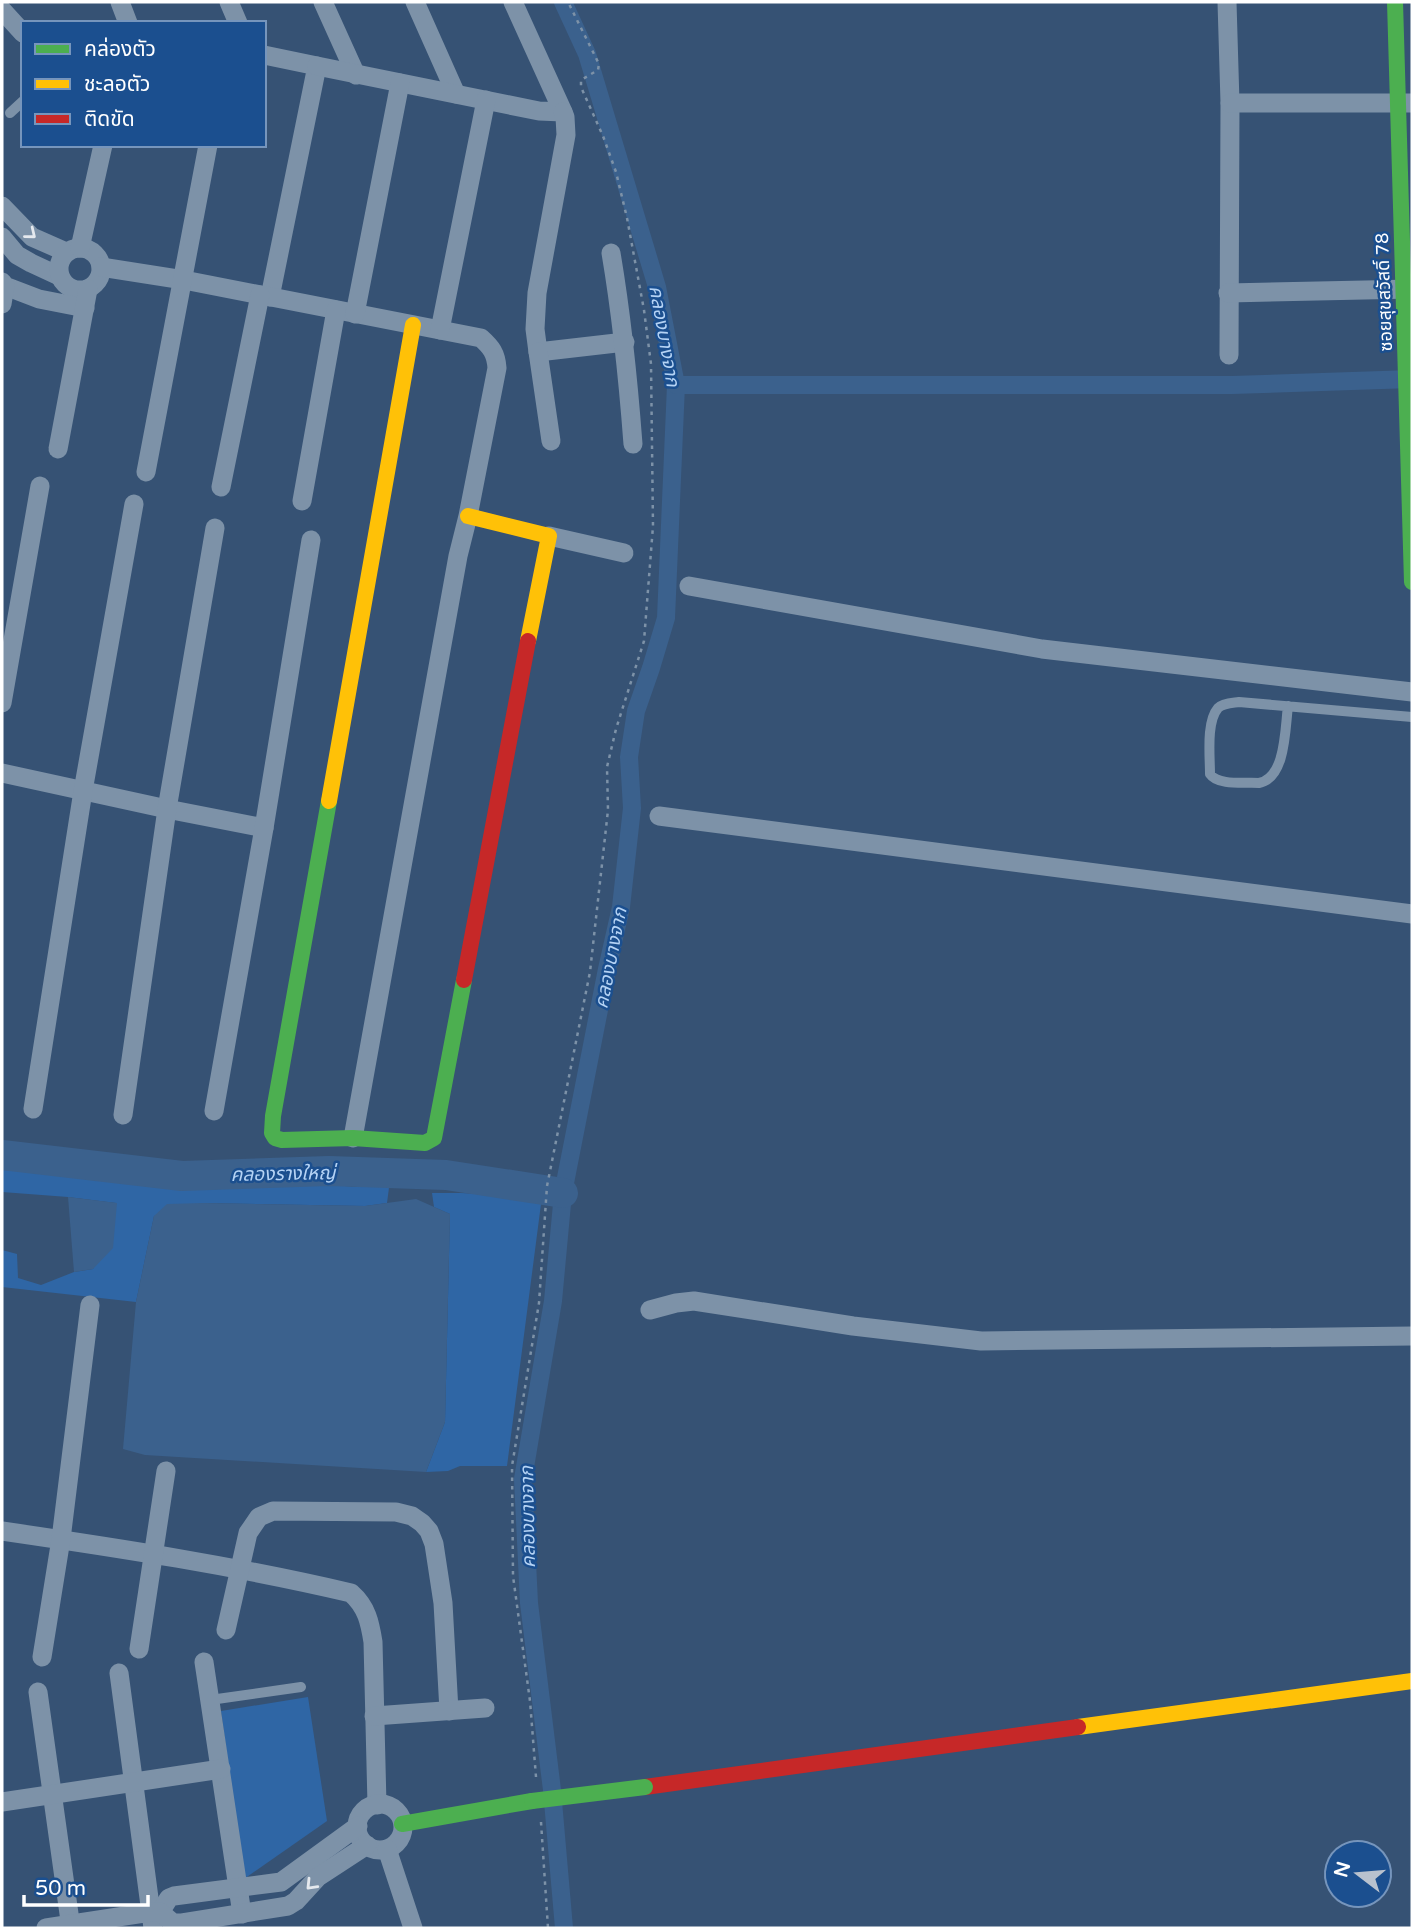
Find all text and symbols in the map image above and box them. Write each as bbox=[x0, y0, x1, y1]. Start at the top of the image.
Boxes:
legend bbox=[21, 21, 266, 147]
text: คล่องตัว bbox=[84, 37, 156, 62]
text: ชะลอตัว bbox=[84, 72, 150, 97]
text: ติดขัด bbox=[84, 107, 135, 132]
one-way arrow bbox=[23, 225, 35, 238]
street label: ซอยสุขสวัสดิ์ 78 bbox=[1371, 232, 1397, 352]
water label: คลองบางจาก bbox=[644, 284, 684, 389]
water label: คลองบางจาก bbox=[590, 905, 632, 1010]
water label: คลองรางใหญ่ bbox=[230, 1162, 339, 1186]
water label: คลองบางจาก bbox=[516, 1465, 540, 1568]
north arrow bbox=[1323, 1839, 1393, 1909]
text: N bbox=[1330, 1859, 1355, 1880]
scale bar bbox=[24, 1864, 149, 1908]
text: 50 m bbox=[35, 1876, 86, 1901]
one-way arrow bbox=[307, 1877, 320, 1890]

